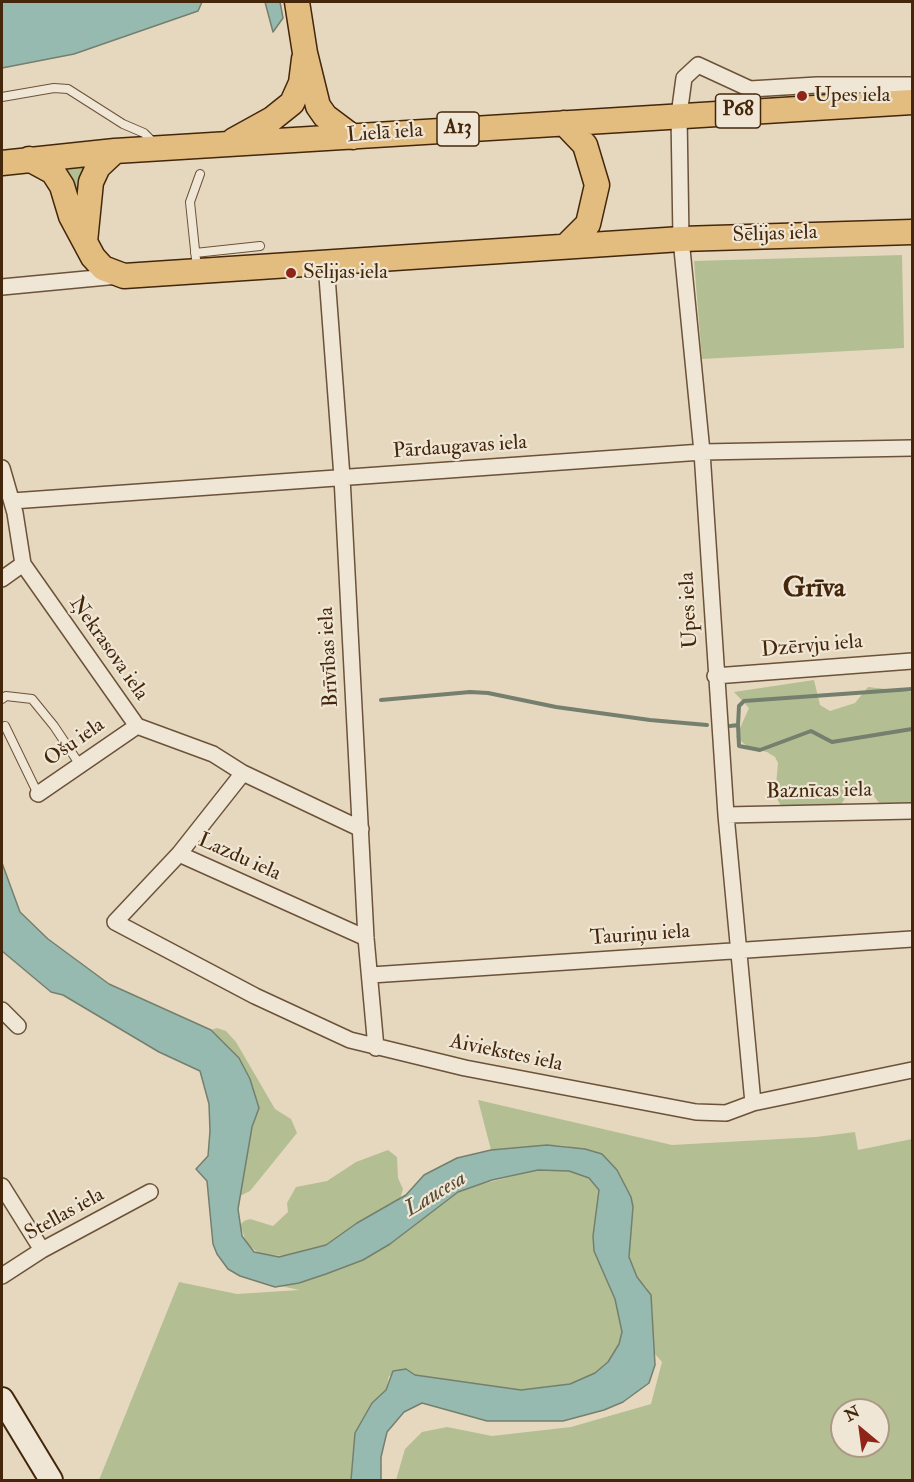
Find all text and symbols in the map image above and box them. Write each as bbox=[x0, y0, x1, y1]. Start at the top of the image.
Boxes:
place label: Upes iela bbox=[814, 83, 890, 109]
marker: Upes iela bbox=[795, 89, 809, 103]
road number: P68 bbox=[716, 94, 760, 128]
road number: A13 bbox=[437, 112, 479, 146]
street label: Lielā iela bbox=[346, 119, 424, 149]
street label: Sēlijas iela bbox=[732, 221, 818, 249]
place label: Sēlijas iela bbox=[303, 260, 388, 286]
marker: Sēlijas iela bbox=[284, 266, 298, 280]
street label: Pārdaugavas iela bbox=[392, 431, 528, 465]
street label: Upes iela bbox=[675, 571, 705, 649]
district label: Grīva bbox=[783, 574, 845, 606]
street label: Ņekrasova iela bbox=[63, 592, 153, 706]
street label: Brīvības iela bbox=[315, 606, 345, 708]
street label: Dzērvju iela bbox=[760, 630, 864, 664]
street label: Ošu iela bbox=[40, 713, 110, 773]
street label: Baznīcas iela bbox=[766, 778, 872, 806]
street label: Lazdu iela bbox=[194, 829, 284, 887]
street label: Tauriņu iela bbox=[589, 920, 691, 952]
street label: Aiviekstes iela bbox=[447, 1030, 565, 1078]
water label: Laucesa bbox=[400, 1166, 472, 1224]
street label: Stellas iela bbox=[21, 1183, 109, 1247]
north arrow bbox=[830, 1398, 890, 1458]
text: N bbox=[841, 1402, 863, 1426]

